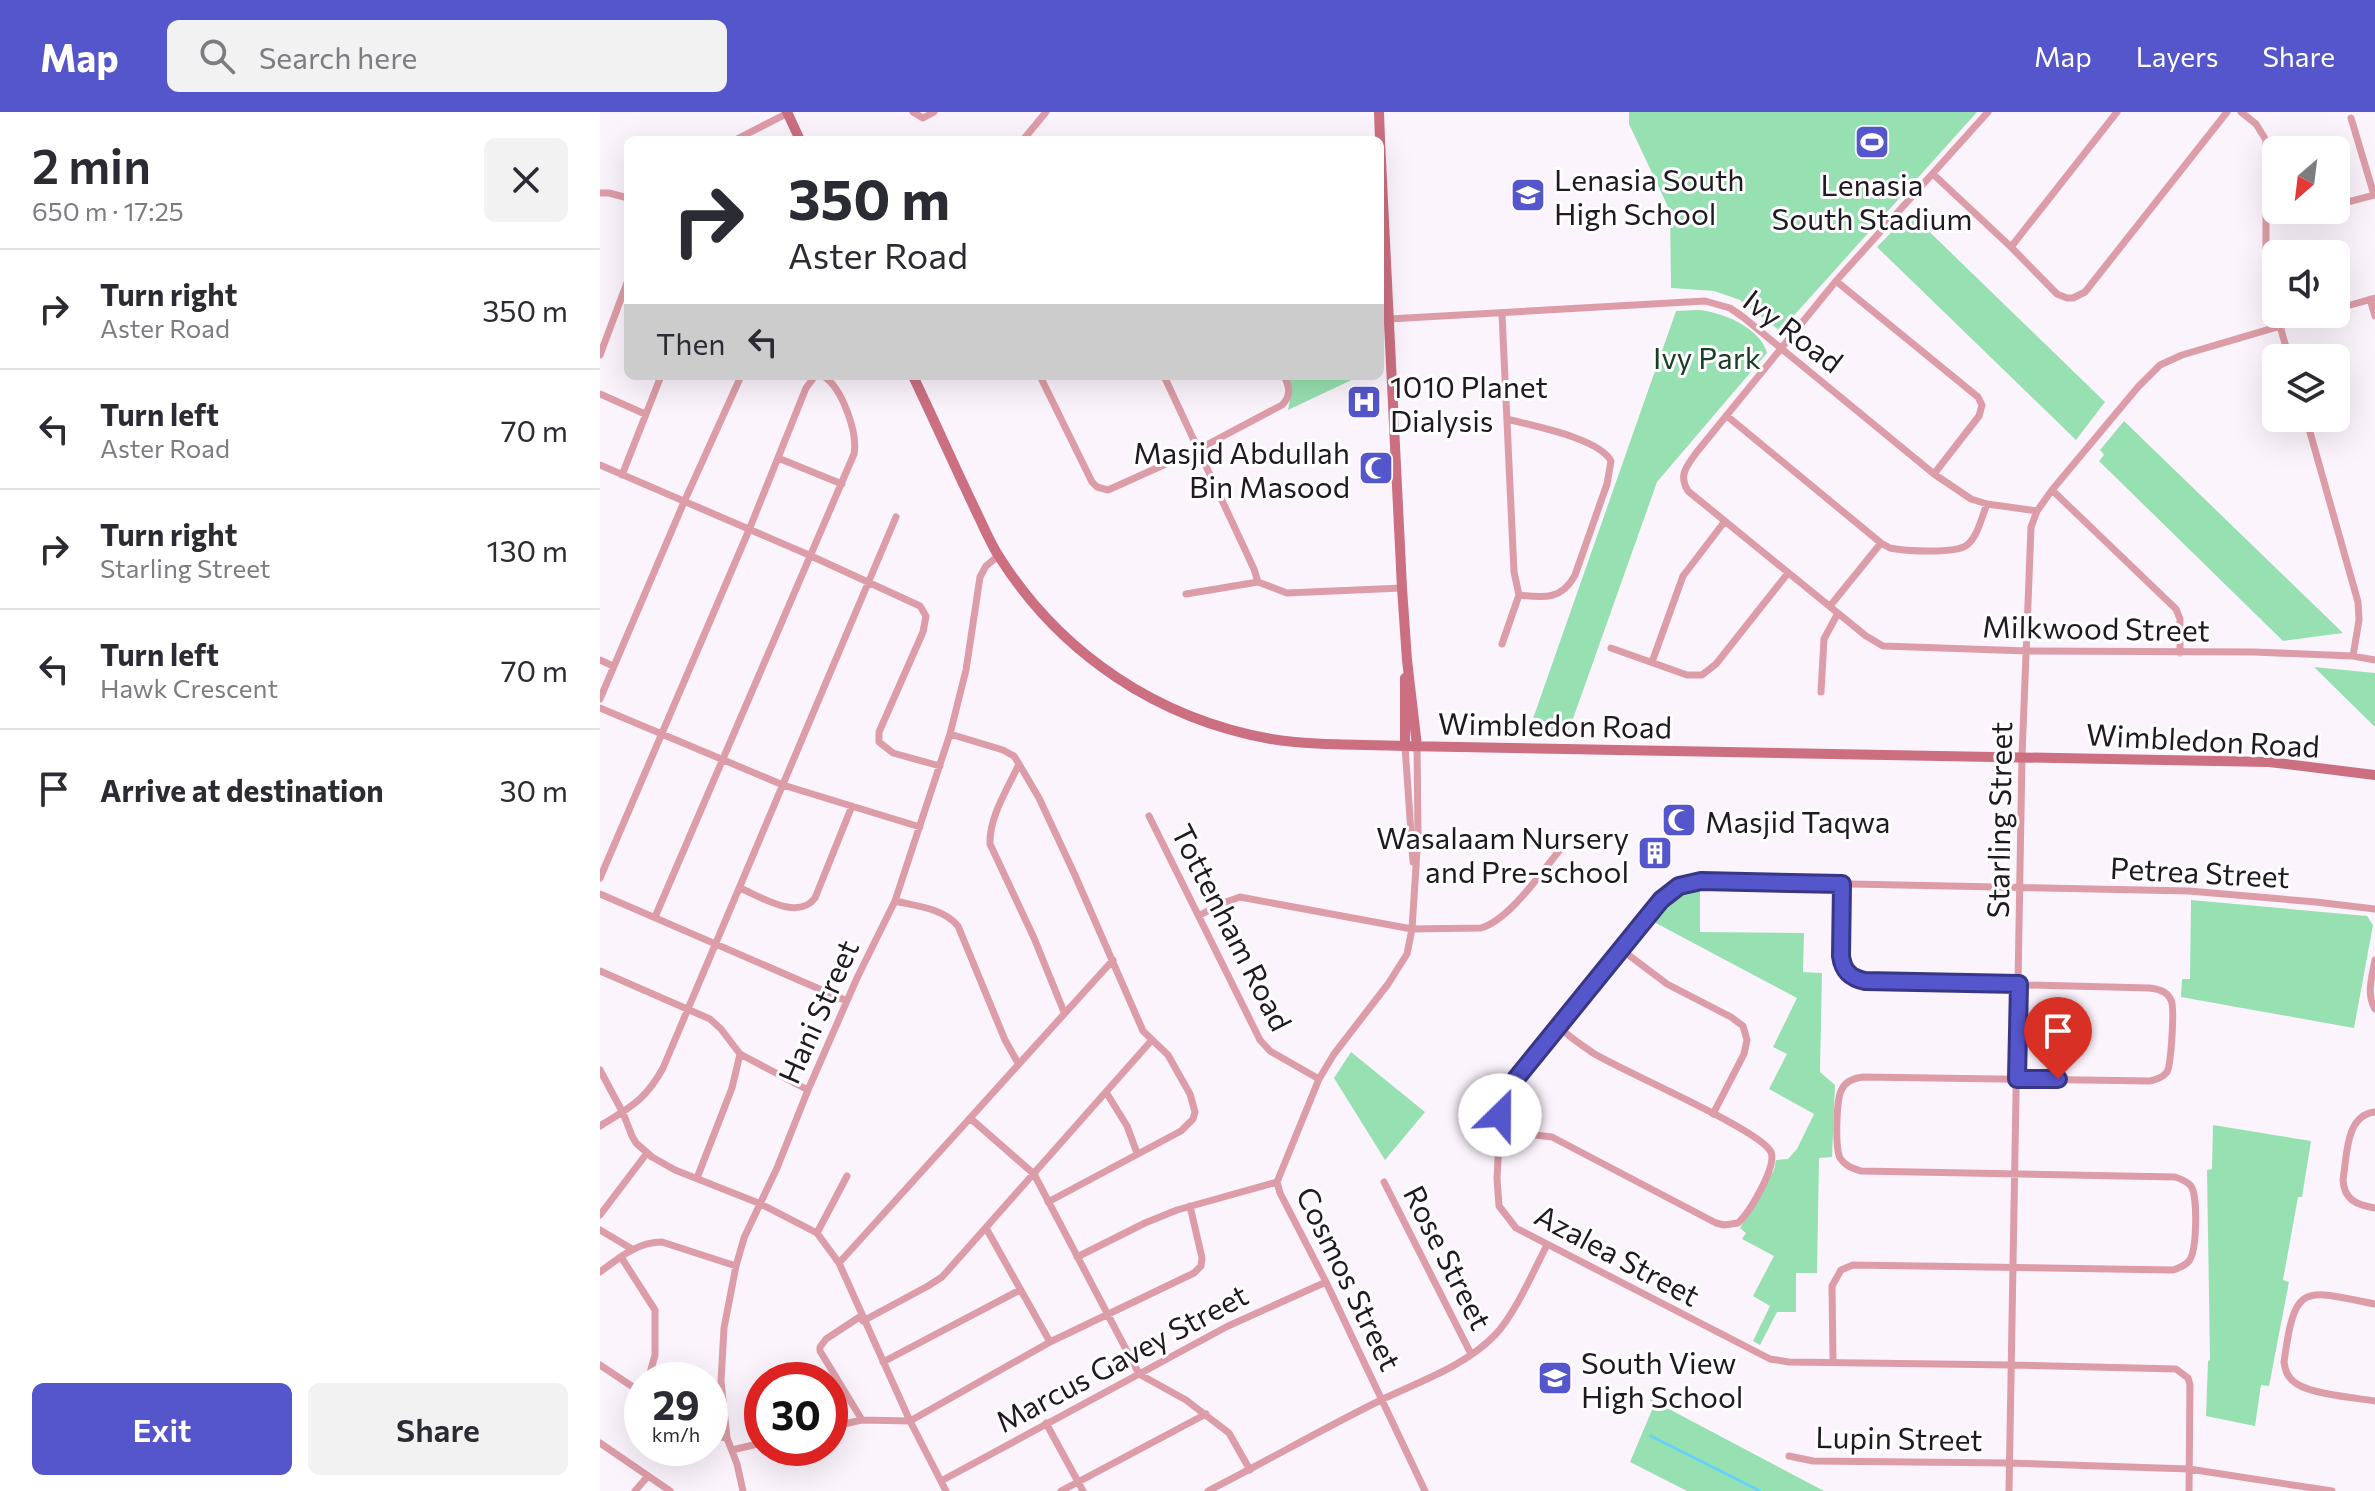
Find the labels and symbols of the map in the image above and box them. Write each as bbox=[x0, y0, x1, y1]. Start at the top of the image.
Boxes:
sports icon: Lenasia South Stadium bbox=[1853, 123, 1891, 161]
north arrow bbox=[2262, 136, 2350, 224]
place label: Lenasia South High School bbox=[1554, 160, 1744, 231]
place label: Lenasia South Stadium bbox=[1772, 165, 1972, 236]
school or university icon: Lenasia South High School bbox=[1509, 176, 1547, 214]
street label: Ivy Road bbox=[1737, 281, 1851, 379]
park label: Ivy Park bbox=[1653, 338, 1761, 375]
place label: 1010 Planet Dialysis bbox=[1390, 367, 1548, 438]
hospital icon: 1010 Planet Dialysis bbox=[1345, 383, 1383, 421]
place label: Masjid Abdullah Bin Masood bbox=[1133, 433, 1350, 504]
mosque icon: Masjid Abdullah Bin Masood bbox=[1357, 449, 1395, 487]
street label: Milkwood Street bbox=[1982, 607, 2210, 647]
street label: Wimbledon Road bbox=[1438, 703, 1672, 745]
street label: Wimbledon Road bbox=[2085, 714, 2321, 764]
street label: Starling Street bbox=[1978, 721, 2018, 919]
mosque icon: Masjid Taqwa bbox=[1660, 801, 1698, 839]
place label: Masjid Taqwa bbox=[1705, 802, 1890, 839]
street label: Tottenham Road bbox=[1165, 818, 1301, 1036]
place label: Wasalaam Nursery and Pre-school bbox=[1376, 818, 1629, 889]
building icon: Wasalaam Nursery and Pre-school bbox=[1636, 834, 1674, 872]
street label: Petrea Street bbox=[2109, 848, 2291, 894]
street label: Hani Street bbox=[769, 933, 865, 1089]
pin bbox=[2024, 997, 2092, 1079]
position arrow bbox=[1458, 1073, 1542, 1157]
street label: Rose Street bbox=[1397, 1179, 1501, 1335]
street label: Cosmos Street bbox=[1290, 1180, 1410, 1376]
street label: Azalea Street bbox=[1529, 1195, 1707, 1313]
street label: Marcus Gavey Street bbox=[989, 1275, 1253, 1439]
place label: South View High School bbox=[1581, 1343, 1743, 1414]
school or university icon: South View High School bbox=[1536, 1359, 1574, 1397]
speed limit sign: 30 bbox=[744, 1362, 848, 1466]
street label: Lupin Street bbox=[1815, 1417, 1983, 1457]

